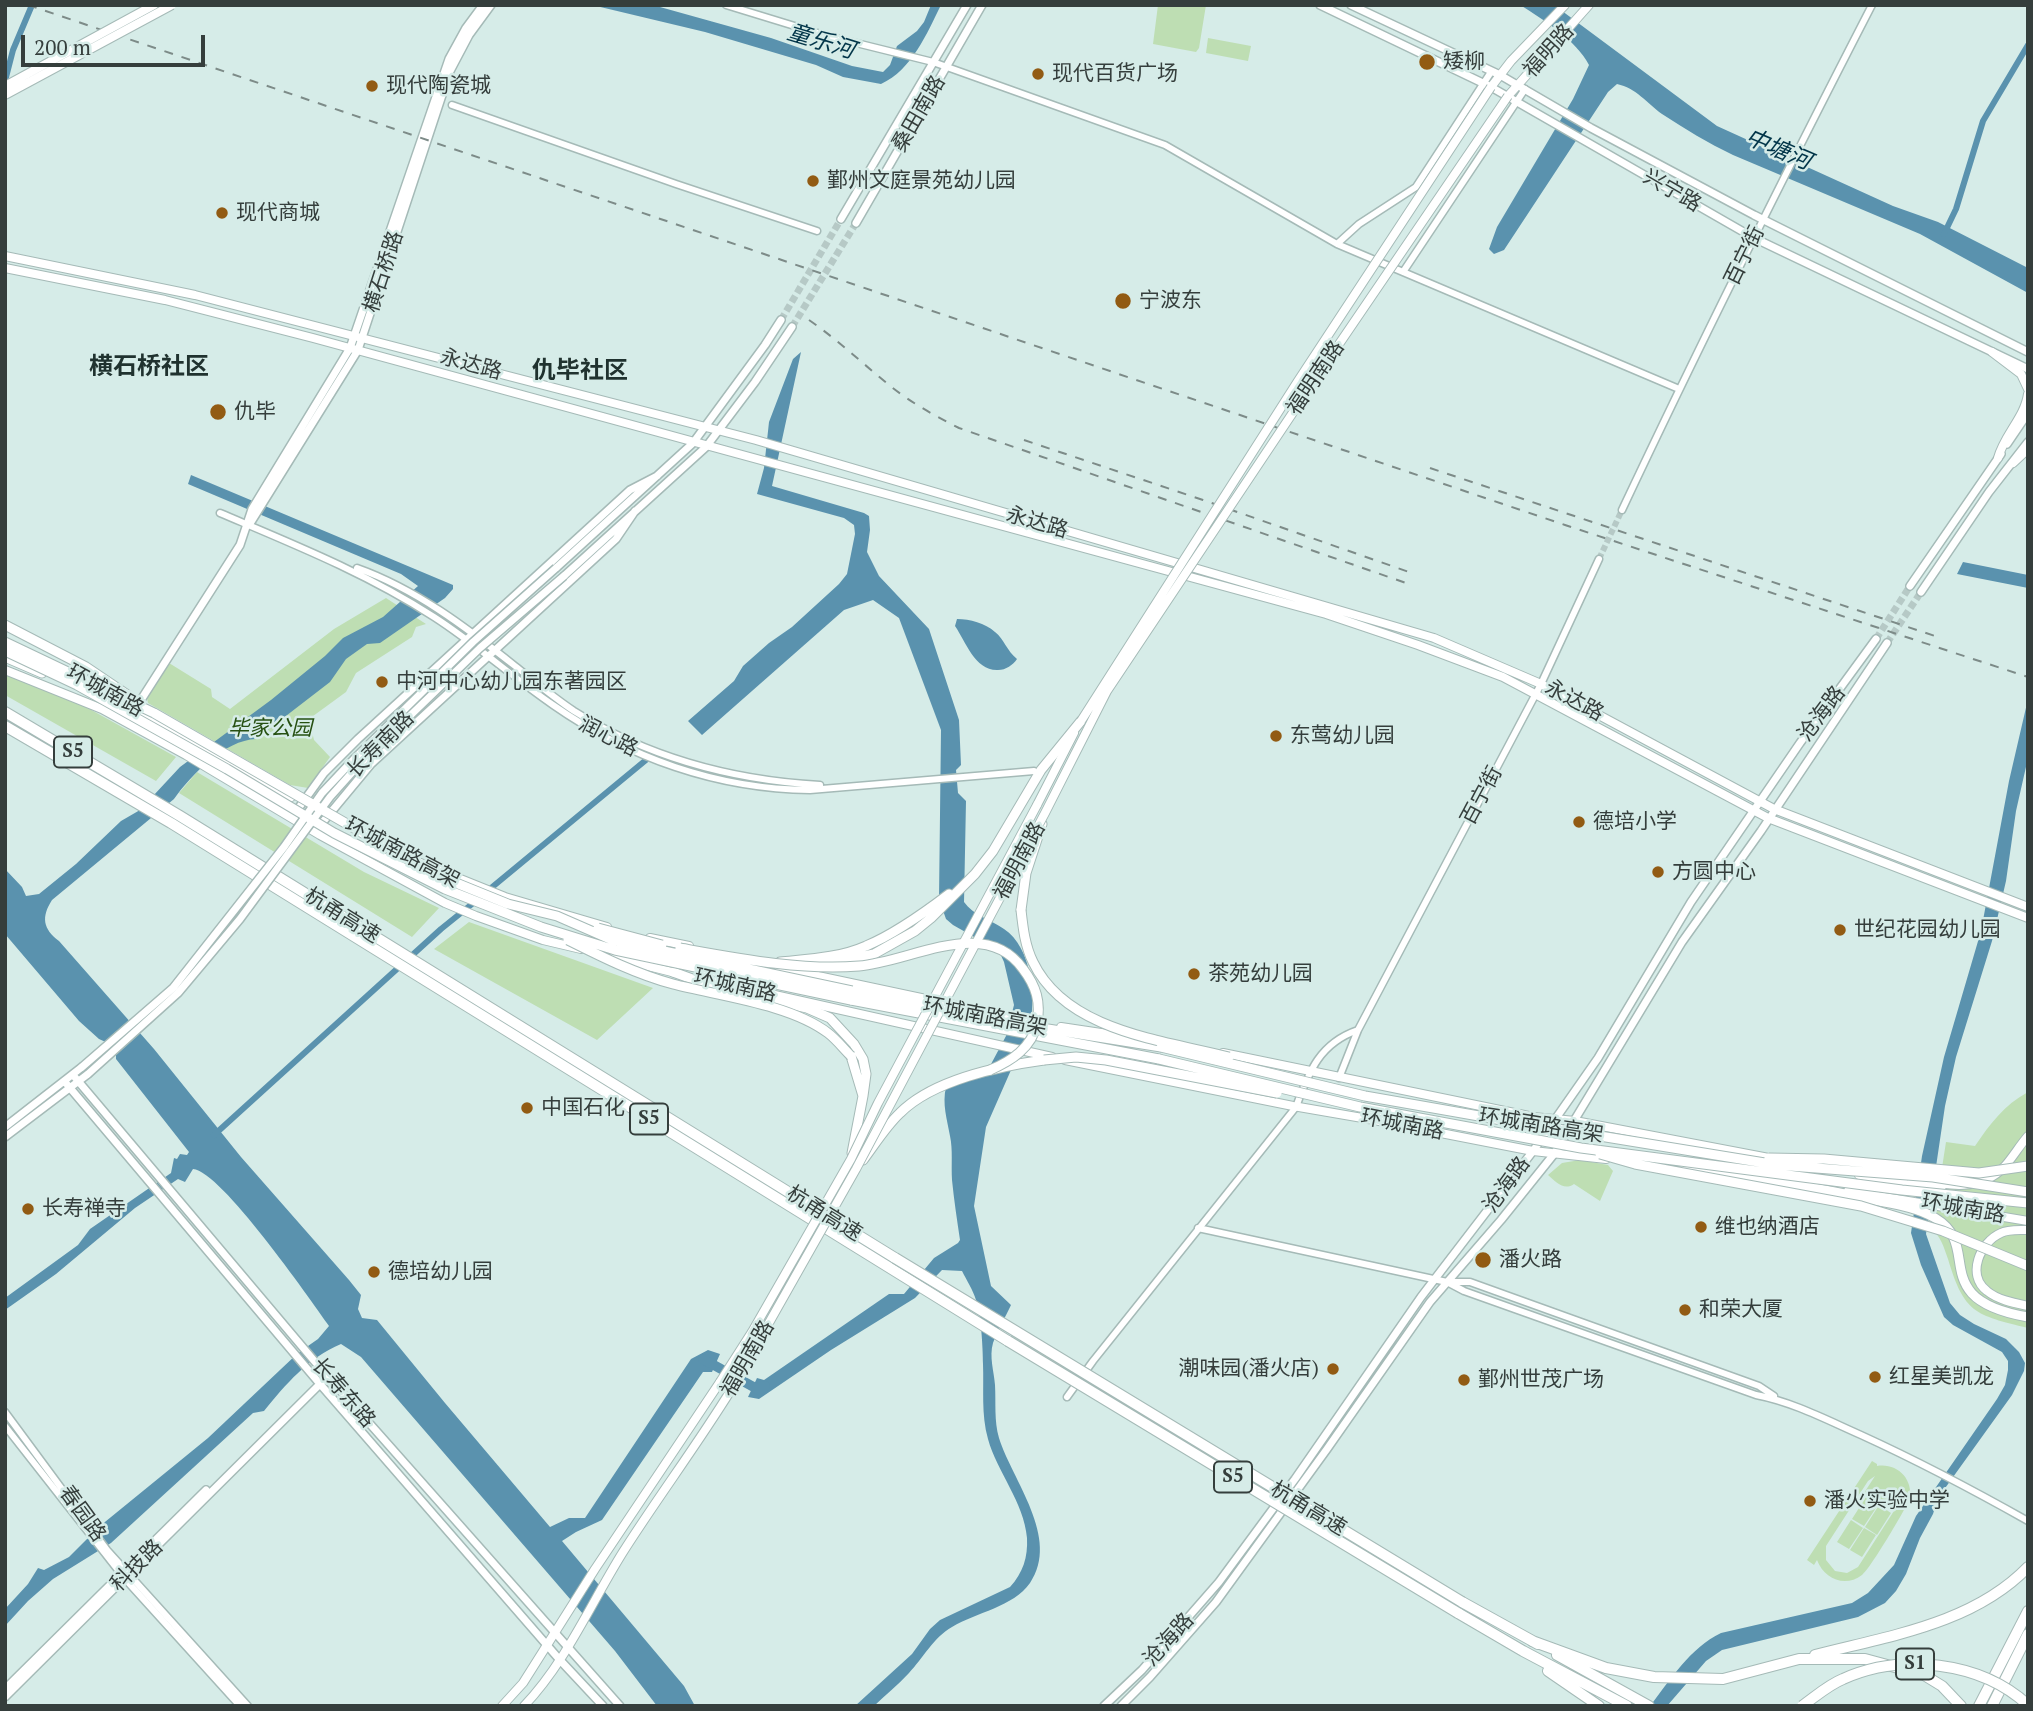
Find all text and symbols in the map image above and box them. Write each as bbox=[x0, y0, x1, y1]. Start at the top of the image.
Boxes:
water label: 童乐河 bbox=[784, 19, 858, 65]
street label: 福明路 bbox=[1519, 19, 1579, 83]
scale bar bbox=[24, 21, 208, 65]
text: 200 m bbox=[34, 33, 91, 61]
place label: 矮柳 bbox=[1443, 49, 1485, 75]
marker: 矮柳 bbox=[1417, 52, 1437, 72]
place label: 现代百货广场 bbox=[1052, 61, 1178, 87]
marker: 现代百货广场 bbox=[1030, 66, 1046, 82]
street label: 桑田南路 bbox=[887, 71, 951, 157]
place label: 现代陶瓷城 bbox=[386, 73, 491, 99]
marker: 现代陶瓷城 bbox=[364, 78, 380, 94]
water label: 中塘河 bbox=[1741, 124, 1815, 176]
street label: 兴宁路 bbox=[1638, 164, 1706, 218]
place label: 鄞州文庭景苑幼儿园 bbox=[827, 168, 1016, 194]
marker: 鄞州文庭景苑幼儿园 bbox=[805, 173, 821, 189]
place label: 现代商城 bbox=[236, 200, 320, 226]
marker: 现代商城 bbox=[214, 205, 230, 221]
street label: 百宁街 bbox=[1720, 222, 1770, 290]
street label: 横石桥路 bbox=[359, 228, 409, 316]
place label: 宁波东 bbox=[1139, 288, 1202, 314]
marker: 宁波东 bbox=[1113, 291, 1133, 311]
street label: 福明南路 bbox=[1282, 336, 1350, 420]
street label: 永达路 bbox=[437, 345, 505, 385]
district label: 横石桥社区 bbox=[89, 353, 209, 381]
district label: 仇毕社区 bbox=[532, 357, 628, 385]
place label: 仇毕 bbox=[234, 399, 276, 425]
marker: 仇毕 bbox=[208, 402, 228, 422]
street label: 永达路 bbox=[1003, 502, 1071, 544]
street label: 环城南路 bbox=[62, 660, 148, 722]
place label: 中河中心幼儿园东著园区 bbox=[396, 669, 627, 695]
marker: 中河中心幼儿园东著园区 bbox=[374, 674, 390, 690]
street label: 永达路 bbox=[1540, 675, 1608, 727]
street label: 沧海路 bbox=[1793, 681, 1851, 747]
street label: 长寿南路 bbox=[342, 706, 420, 784]
street label: 润心路 bbox=[574, 711, 642, 763]
park label: 毕家公园 bbox=[228, 716, 312, 742]
place label: 东莺幼儿园 bbox=[1290, 723, 1395, 749]
marker: 东莺幼儿园 bbox=[1268, 728, 1284, 744]
road number: S5 bbox=[54, 736, 92, 768]
street label: 百宁街 bbox=[1456, 762, 1508, 830]
place label: 德培小学 bbox=[1593, 809, 1677, 835]
street label: 环城南路高架 bbox=[340, 812, 464, 894]
marker: 德培小学 bbox=[1571, 814, 1587, 830]
street label: 福明南路 bbox=[989, 818, 1051, 904]
place label: 方圆中心 bbox=[1672, 859, 1756, 885]
marker: 方圆中心 bbox=[1650, 864, 1666, 880]
street label: 杭甬高速 bbox=[300, 883, 384, 949]
place label: 世纪花园幼儿园 bbox=[1854, 917, 2001, 943]
marker: 世纪花园幼儿园 bbox=[1832, 922, 1848, 938]
place label: 茶苑幼儿园 bbox=[1208, 961, 1313, 987]
street label: 环城南路 bbox=[691, 964, 779, 1008]
marker: 茶苑幼儿园 bbox=[1186, 966, 1202, 982]
street label: 环城南路高架 bbox=[921, 993, 1049, 1041]
place label: 中国石化 bbox=[541, 1095, 625, 1121]
marker: 中国石化 bbox=[519, 1100, 535, 1116]
road number: S5 bbox=[630, 1104, 668, 1134]
street label: 环城南路高架 bbox=[1477, 1104, 1605, 1148]
street label: 环城南路 bbox=[1358, 1105, 1446, 1145]
street label: 沧海路 bbox=[1478, 1152, 1536, 1218]
street label: 杭甬高速 bbox=[782, 1181, 866, 1247]
street label: 环城南路 bbox=[1919, 1189, 2007, 1229]
place label: 长寿禅寺 bbox=[42, 1196, 126, 1222]
marker: 长寿禅寺 bbox=[20, 1201, 36, 1217]
place label: 维也纳酒店 bbox=[1715, 1214, 1820, 1240]
marker: 维也纳酒店 bbox=[1693, 1219, 1709, 1235]
place label: 潘火路 bbox=[1499, 1247, 1562, 1273]
marker: 潘火路 bbox=[1473, 1250, 1493, 1270]
place label: 德培幼儿园 bbox=[388, 1259, 493, 1285]
marker: 德培幼儿园 bbox=[366, 1264, 382, 1280]
place label: 和荣大厦 bbox=[1699, 1297, 1783, 1323]
marker: 和荣大厦 bbox=[1677, 1302, 1693, 1318]
street label: 福明南路 bbox=[716, 1316, 780, 1402]
street label: 长寿东路 bbox=[306, 1353, 380, 1433]
place label: 潮味园(潘火店) bbox=[1179, 1356, 1319, 1382]
marker: 潮味园(潘火店) bbox=[1325, 1361, 1341, 1377]
place label: 红星美凯龙 bbox=[1889, 1364, 1994, 1390]
place label: 鄞州世茂广场 bbox=[1478, 1367, 1604, 1393]
marker: 红星美凯龙 bbox=[1867, 1369, 1883, 1385]
marker: 鄞州世茂广场 bbox=[1456, 1372, 1472, 1388]
road number: S5 bbox=[1214, 1462, 1252, 1492]
street label: 杭甬高速 bbox=[1266, 1477, 1350, 1541]
street label: 春园路 bbox=[53, 1481, 111, 1547]
place label: 潘火实验中学 bbox=[1824, 1488, 1950, 1514]
marker: 潘火实验中学 bbox=[1802, 1493, 1818, 1509]
street label: 科技路 bbox=[106, 1535, 168, 1597]
street label: 沧海路 bbox=[1139, 1608, 1199, 1672]
road number: S1 bbox=[1896, 1648, 1934, 1680]

